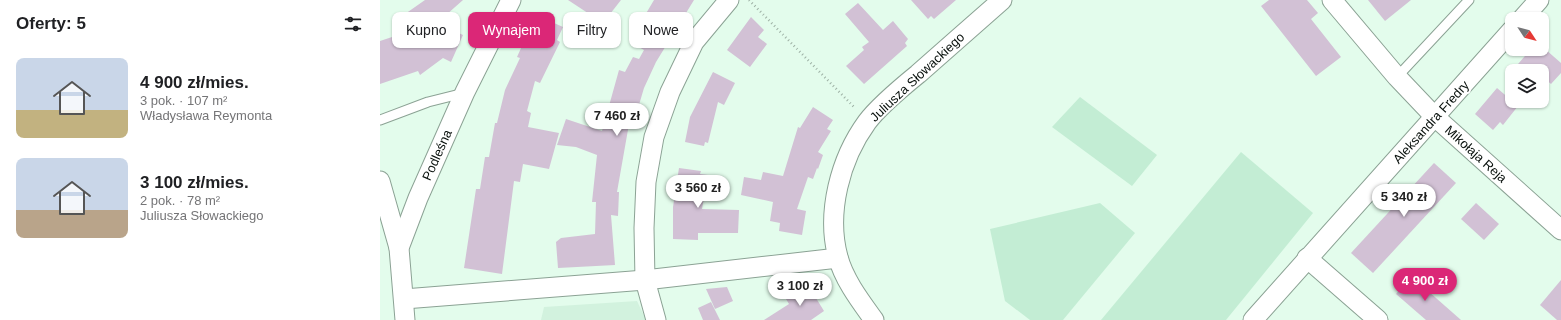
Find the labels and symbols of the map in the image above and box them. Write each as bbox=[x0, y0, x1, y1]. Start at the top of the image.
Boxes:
north arrow bbox=[1505, 12, 1549, 56]
street label: Juliusza Słowackiego bbox=[867, 29, 967, 125]
street label: Aleksandra Fredry bbox=[1390, 77, 1472, 166]
pin: 7 460 zł bbox=[576, 103, 658, 137]
street label: Mikołaja Reja bbox=[1442, 122, 1511, 186]
street label: Podleśna bbox=[419, 126, 455, 183]
pin: 3 560 zł bbox=[657, 175, 739, 209]
pin: 5 340 zł bbox=[1363, 184, 1445, 218]
pin: 4 900 zł bbox=[1384, 268, 1466, 302]
pin: 3 100 zł bbox=[759, 273, 841, 307]

